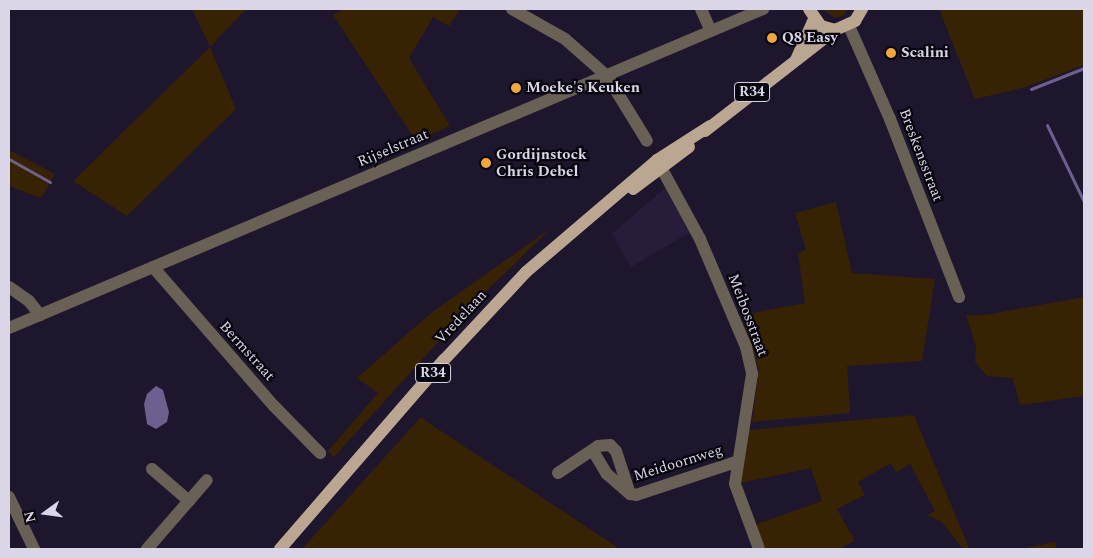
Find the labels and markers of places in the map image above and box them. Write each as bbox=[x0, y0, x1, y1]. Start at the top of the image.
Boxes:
place label: Q8 Easy bbox=[782, 29, 838, 47]
marker: Q8 Easy bbox=[766, 32, 778, 44]
place label: Scalini bbox=[901, 44, 949, 62]
marker: Scalini bbox=[885, 47, 897, 59]
place label: Moeke's Keuken bbox=[526, 79, 640, 97]
marker: Moeke's Keuken bbox=[510, 82, 522, 94]
place label: Gordijnstock Chris Debel bbox=[496, 145, 587, 180]
marker: Gordijnstock Chris Debel bbox=[480, 157, 492, 169]

